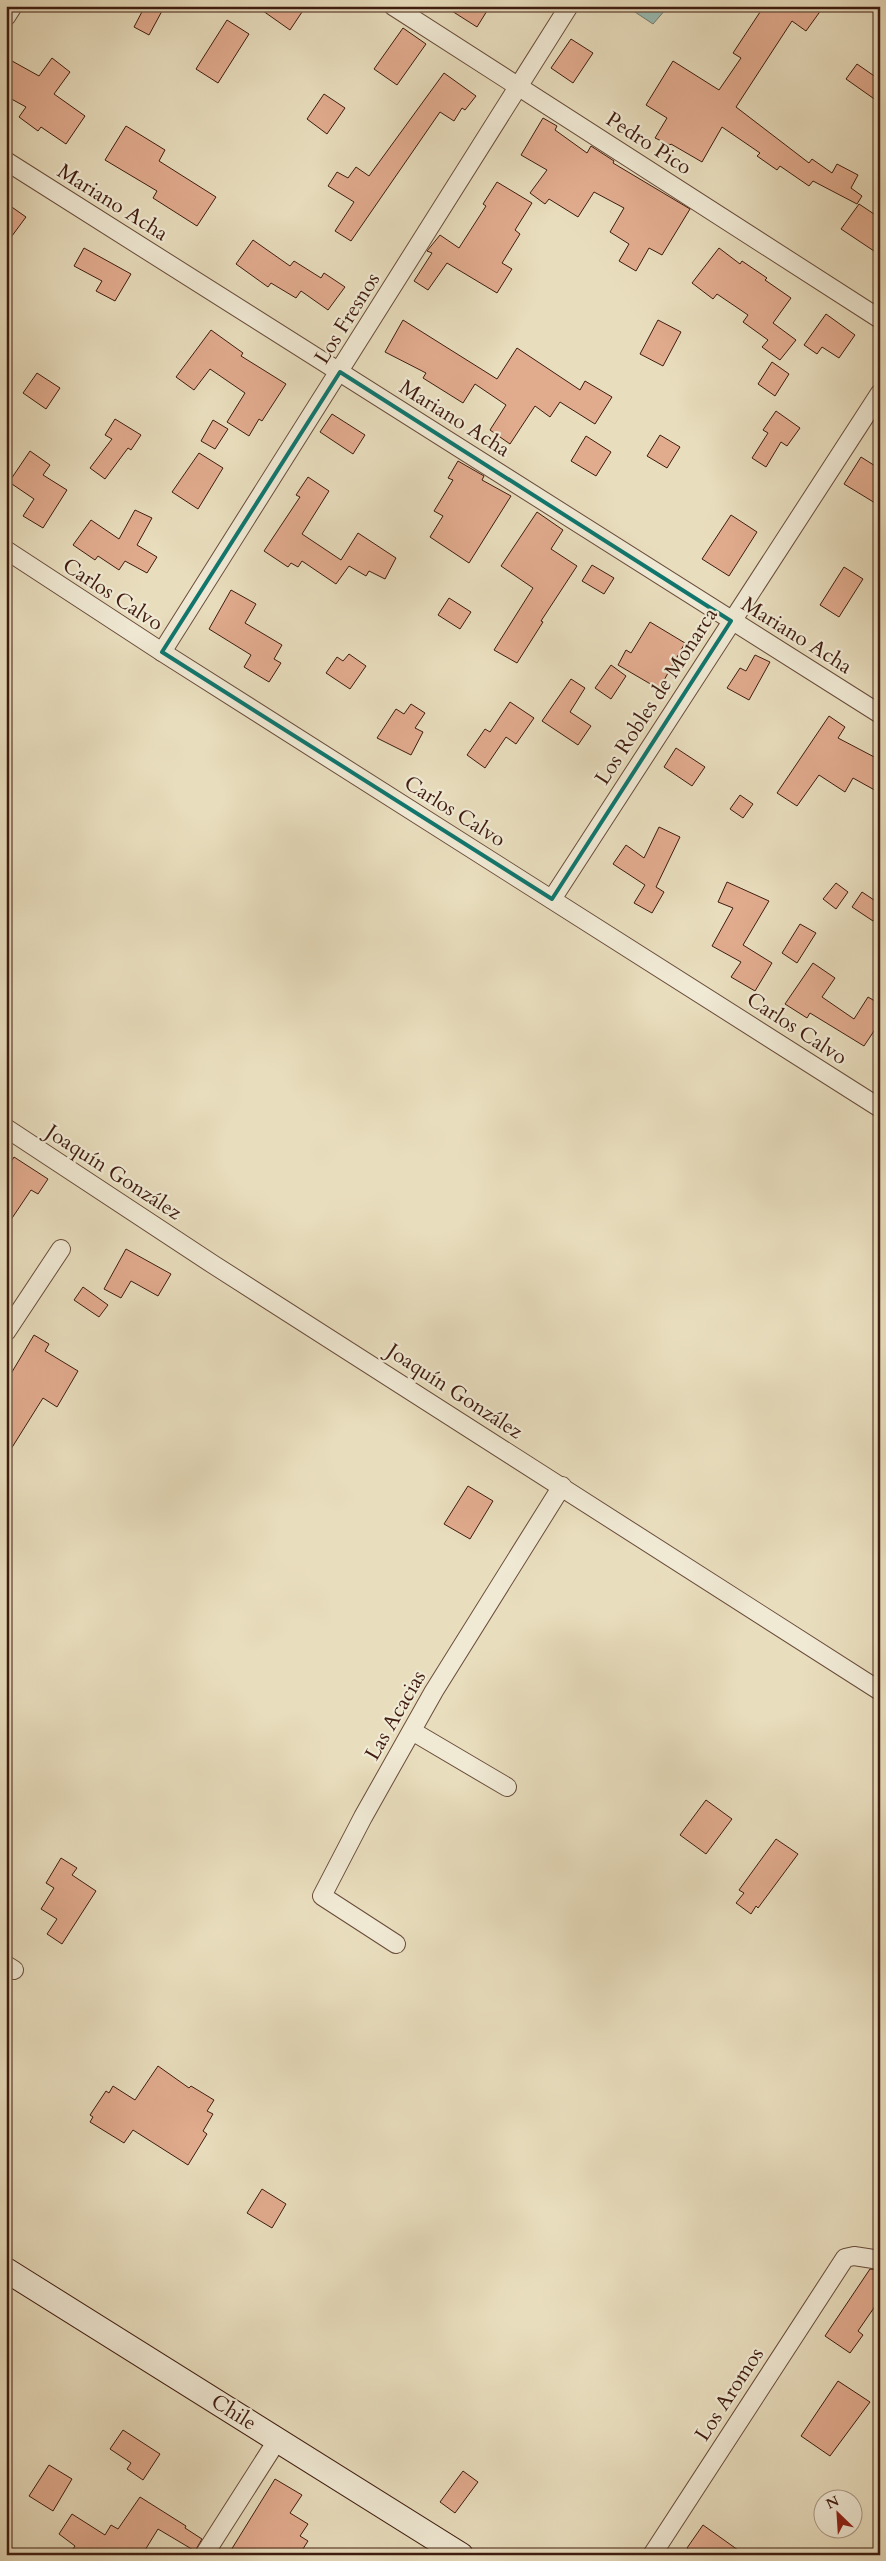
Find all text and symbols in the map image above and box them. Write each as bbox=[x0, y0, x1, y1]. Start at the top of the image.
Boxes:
street label: Pedro Pico bbox=[600, 105, 697, 182]
street label: Mariano Acha bbox=[52, 157, 174, 248]
street label: Los Fresnos bbox=[308, 267, 387, 370]
street label: Mariano Acha bbox=[394, 373, 516, 464]
street label: Carlos Calvo bbox=[57, 551, 169, 638]
street label: Mariano Acha bbox=[736, 590, 858, 681]
street label: Los Robles de Monarca bbox=[588, 602, 725, 791]
street label: Carlos Calvo bbox=[398, 769, 511, 854]
street label: Carlos Calvo bbox=[741, 985, 853, 1072]
street label: Joaquín González bbox=[38, 1116, 188, 1228]
street label: Joaquín González bbox=[379, 1335, 529, 1447]
street label: Las Acacias bbox=[358, 1665, 433, 1766]
street label: Los Aromos bbox=[688, 2342, 771, 2447]
street label: Chile bbox=[206, 2387, 262, 2438]
north arrow bbox=[814, 2488, 864, 2538]
text: N bbox=[823, 2491, 842, 2514]

